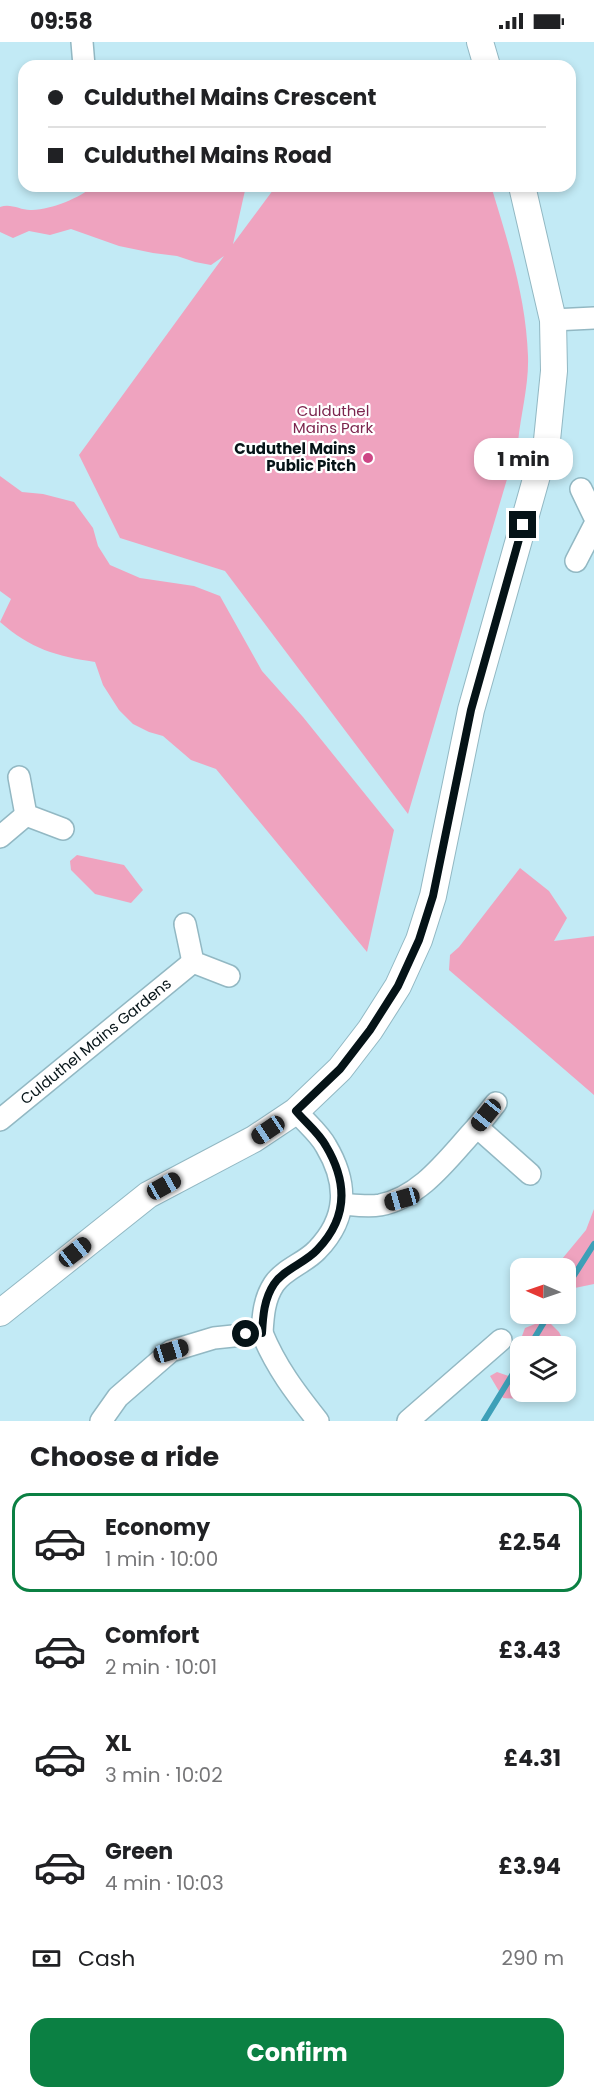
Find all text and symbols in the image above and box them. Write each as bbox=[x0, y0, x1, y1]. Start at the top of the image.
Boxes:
text: 09:58 bbox=[30, 6, 93, 37]
text: Culduthel Mains Crescent bbox=[84, 82, 376, 113]
text: Culduthel Mains Road bbox=[84, 140, 332, 171]
park label: Culduthel Mains Park bbox=[293, 400, 373, 438]
place label: Cuduthel Mains Public Pitch bbox=[234, 438, 356, 476]
callout: 1 min bbox=[474, 438, 572, 480]
text: 1 min bbox=[497, 445, 550, 473]
marker: Cuduthel Mains Public Pitch bbox=[361, 451, 375, 465]
route end bbox=[509, 511, 536, 538]
street label: Culduthel Mains Gardens bbox=[16, 973, 176, 1109]
car bbox=[468, 1095, 504, 1135]
car bbox=[248, 1112, 288, 1148]
car bbox=[144, 1169, 184, 1203]
car bbox=[382, 1185, 422, 1213]
car bbox=[55, 1234, 95, 1270]
north arrow bbox=[510, 1258, 576, 1324]
map controls bbox=[510, 1258, 576, 1402]
route start bbox=[232, 1320, 259, 1347]
button: layers bbox=[510, 1336, 576, 1402]
car bbox=[151, 1337, 191, 1365]
text: Choose a ride bbox=[30, 1438, 219, 1475]
text: Economy bbox=[105, 1512, 210, 1543]
icon: car bbox=[33, 1516, 87, 1570]
text: £2.54 bbox=[498, 1527, 561, 1558]
text: 1 min · 10:00 bbox=[105, 1545, 218, 1573]
text: Comfort bbox=[105, 1620, 199, 1651]
icon: car bbox=[33, 1624, 87, 1678]
text: £3.43 bbox=[499, 1635, 561, 1666]
text: 2 min · 10:01 bbox=[105, 1653, 217, 1681]
text: XL bbox=[105, 1728, 131, 1759]
icon: car bbox=[33, 1732, 87, 1786]
text: £4.31 bbox=[504, 1743, 561, 1774]
text: 3 min · 10:02 bbox=[105, 1761, 223, 1789]
text: Green bbox=[105, 1836, 173, 1867]
icon: car bbox=[33, 1840, 87, 1894]
text: £3.94 bbox=[498, 1851, 561, 1882]
text: 4 min · 10:03 bbox=[105, 1869, 224, 1897]
icon: cash bbox=[30, 1942, 63, 1975]
text: Cash bbox=[78, 1943, 135, 1974]
text: 290 m bbox=[501, 1944, 564, 1972]
button: Confirm bbox=[30, 2018, 564, 2087]

